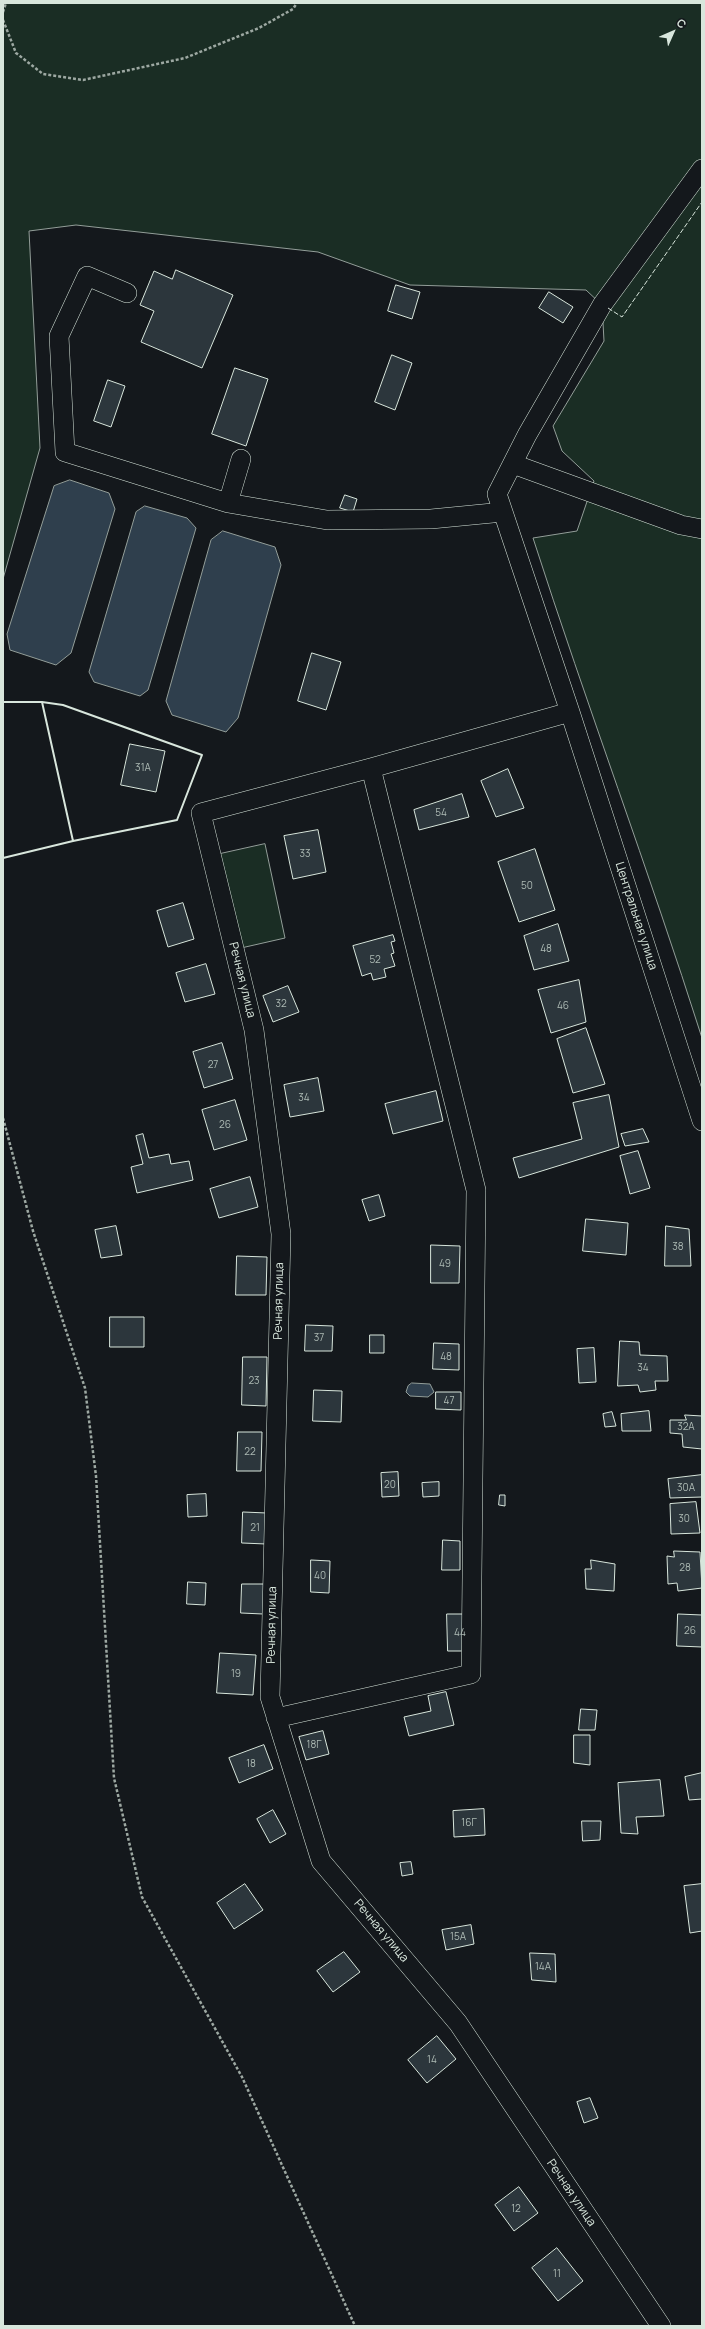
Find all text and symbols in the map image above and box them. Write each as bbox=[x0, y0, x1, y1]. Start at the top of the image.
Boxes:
north arrow bbox=[653, 12, 693, 52]
text: С bbox=[674, 15, 690, 31]
house number: 31А bbox=[135, 762, 151, 774]
house number: 54 bbox=[435, 807, 447, 819]
house number: 33 bbox=[299, 848, 311, 860]
street label: Центральная улица bbox=[612, 860, 660, 972]
house number: 50 bbox=[521, 880, 533, 892]
street label: Речная улица bbox=[226, 941, 258, 1019]
house number: 48 bbox=[540, 943, 552, 955]
house number: 52 bbox=[369, 954, 381, 966]
house number: 32 bbox=[275, 998, 287, 1010]
house number: 46 bbox=[557, 1000, 569, 1012]
house number: 27 bbox=[208, 1059, 218, 1071]
house number: 34 bbox=[298, 1092, 310, 1104]
house number: 26 bbox=[219, 1119, 231, 1131]
house number: 38 bbox=[672, 1241, 684, 1253]
house number: 49 bbox=[439, 1258, 451, 1270]
street label: Речная улица bbox=[271, 1262, 287, 1340]
house number: 37 bbox=[314, 1332, 324, 1344]
house number: 48 bbox=[440, 1351, 452, 1363]
house number: 34 bbox=[637, 1362, 649, 1374]
house number: 23 bbox=[248, 1375, 260, 1387]
house number: 47 bbox=[444, 1395, 454, 1407]
house number: 32А bbox=[677, 1421, 695, 1433]
house number: 22 bbox=[244, 1446, 256, 1458]
house number: 20 bbox=[384, 1479, 396, 1491]
house number: 30А bbox=[677, 1482, 695, 1494]
house number: 30 bbox=[678, 1513, 690, 1525]
house number: 21 bbox=[250, 1522, 260, 1534]
house number: 28 bbox=[679, 1562, 691, 1574]
house number: 40 bbox=[314, 1570, 326, 1582]
street label: Речная улица bbox=[264, 1586, 280, 1664]
house number: 26 bbox=[684, 1625, 696, 1637]
house number: 44 bbox=[454, 1627, 466, 1639]
house number: 19 bbox=[231, 1668, 241, 1680]
house number: 18Г bbox=[306, 1739, 322, 1751]
house number: 18 bbox=[246, 1758, 256, 1770]
house number: 16Г bbox=[461, 1817, 477, 1829]
street label: Речная улица bbox=[351, 1897, 411, 1965]
house number: 15А bbox=[450, 1931, 466, 1943]
house number: 14А bbox=[535, 1961, 551, 1973]
house number: 14 bbox=[427, 2054, 437, 2066]
street label: Речная улица bbox=[543, 2157, 599, 2229]
house number: 12 bbox=[511, 2203, 521, 2215]
house number: 11 bbox=[553, 2268, 561, 2280]

